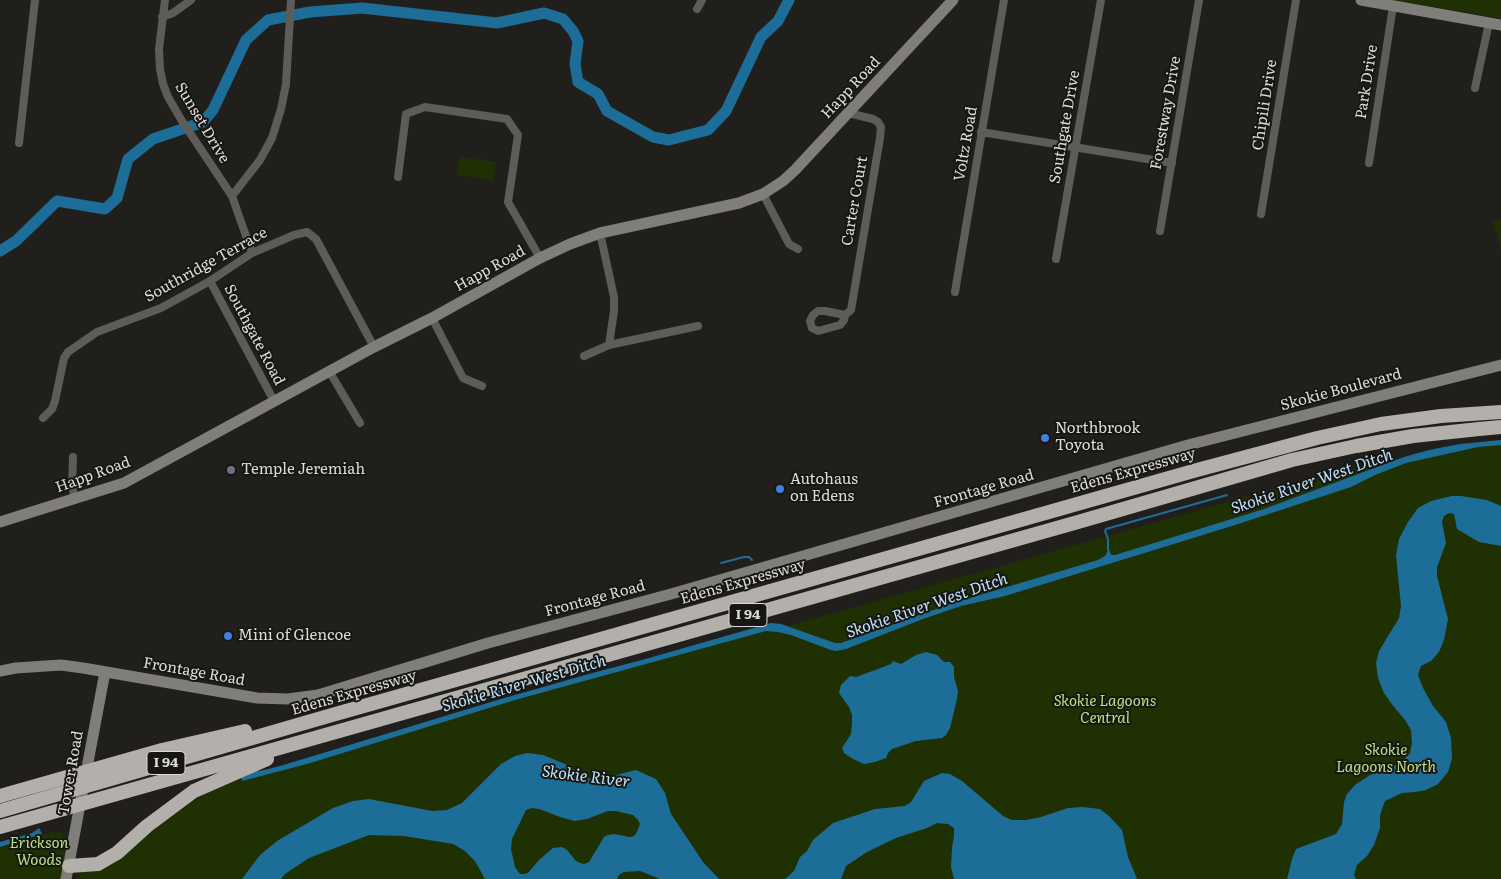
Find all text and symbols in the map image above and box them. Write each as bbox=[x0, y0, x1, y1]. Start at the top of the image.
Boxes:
street label: Park Drive bbox=[1352, 43, 1382, 121]
street label: Happ Road bbox=[818, 53, 884, 123]
street label: Forestway Drive bbox=[1147, 55, 1185, 171]
street label: Chipili Drive bbox=[1249, 58, 1281, 152]
street label: Southgate Drive bbox=[1046, 69, 1084, 185]
street label: Sunset Drive bbox=[171, 79, 233, 167]
street label: Voltz Road bbox=[951, 105, 981, 183]
street label: Carter Court bbox=[838, 155, 872, 247]
street label: Southridge Terrace bbox=[141, 224, 271, 306]
street label: Happ Road bbox=[451, 242, 529, 296]
street label: Southgate Road bbox=[220, 281, 288, 389]
street label: Skokie Boulevard bbox=[1278, 365, 1404, 415]
place label: Northbrook Toyota bbox=[1055, 420, 1140, 455]
marker: Northbrook Toyota bbox=[1039, 432, 1051, 444]
street label: Edens Expressway bbox=[1068, 444, 1198, 498]
water label: Skokie River West Ditch bbox=[1229, 445, 1395, 519]
street label: Happ Road bbox=[53, 453, 133, 497]
place label: Temple Jeremiah bbox=[241, 461, 365, 479]
marker: Temple Jeremiah bbox=[225, 464, 237, 476]
street label: Frontage Road bbox=[932, 466, 1036, 512]
place label: Autohaus on Edens bbox=[790, 471, 858, 506]
marker: Autohaus on Edens bbox=[774, 483, 786, 495]
street label: Edens Expressway bbox=[678, 555, 808, 609]
water label: Skokie River West Ditch bbox=[844, 569, 1010, 643]
street label: Frontage Road bbox=[543, 577, 647, 621]
road number: I 94 bbox=[729, 604, 767, 626]
place label: Mini of Glencoe bbox=[238, 627, 351, 645]
marker: Mini of Glencoe bbox=[222, 630, 234, 642]
water label: Skokie River West Ditch bbox=[440, 651, 608, 717]
street label: Frontage Road bbox=[142, 654, 246, 690]
street label: Edens Expressway bbox=[289, 666, 419, 720]
park label: Skokie Lagoons Central bbox=[1054, 693, 1156, 728]
street label: Tower Road bbox=[55, 729, 87, 817]
park label: Skokie Lagoons North bbox=[1336, 742, 1436, 777]
road number: I 94 bbox=[147, 751, 185, 774]
water label: Skokie River bbox=[541, 762, 631, 792]
park label: Erickson Woods bbox=[10, 835, 68, 870]

